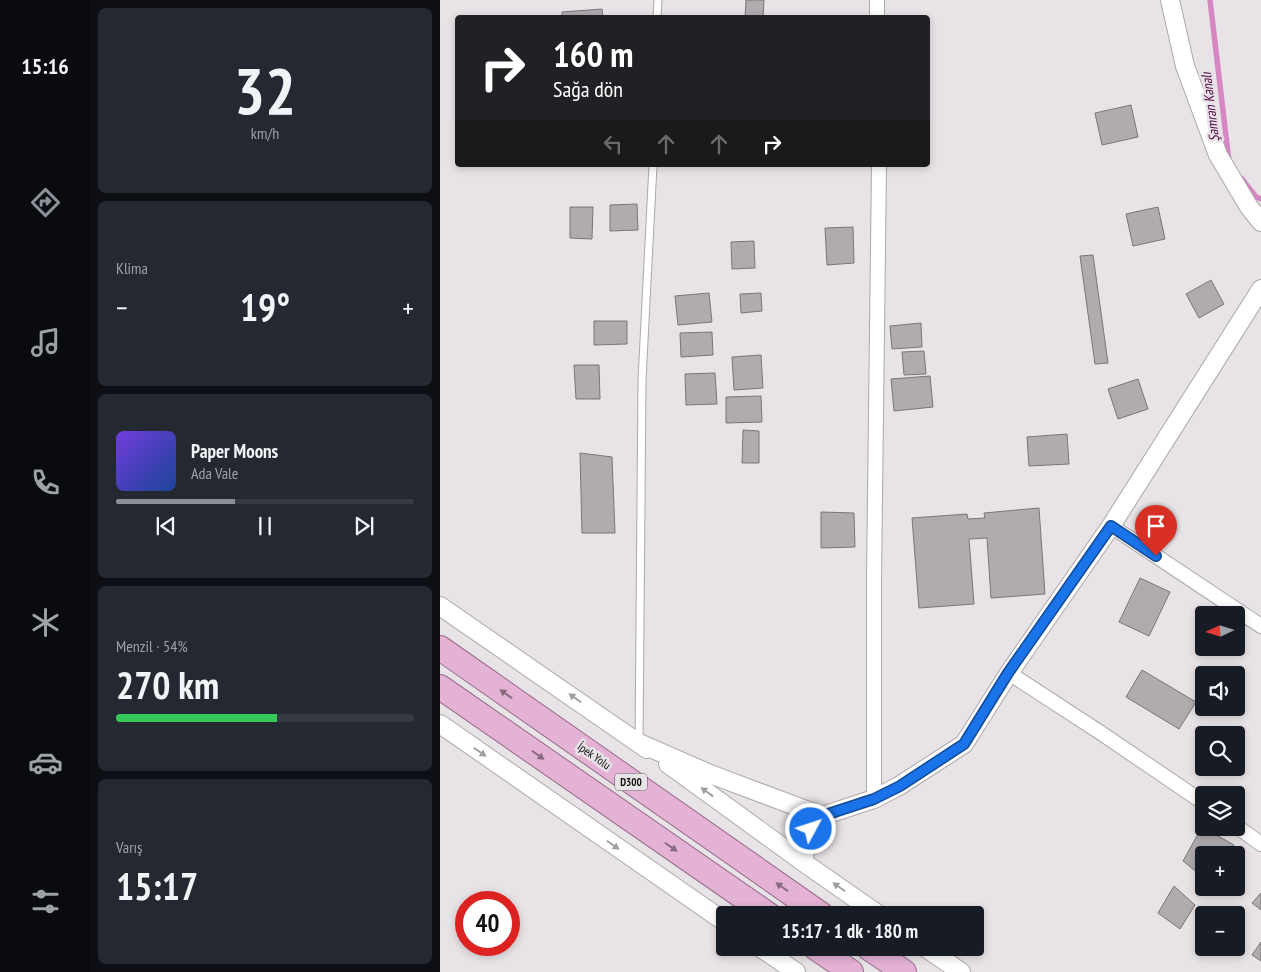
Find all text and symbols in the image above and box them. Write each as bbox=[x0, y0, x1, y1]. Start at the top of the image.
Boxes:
text: 160 m bbox=[553, 31, 634, 77]
icon: right bbox=[470, 35, 535, 100]
text: 32 bbox=[234, 48, 296, 132]
text: 15:16 bbox=[21, 52, 69, 80]
water label: Şamran Kanalı bbox=[1197, 70, 1223, 143]
text: Sağa dön bbox=[553, 75, 623, 103]
text: km/h bbox=[251, 123, 279, 143]
icon: left bbox=[599, 130, 627, 158]
icon: ahead bbox=[652, 130, 680, 158]
icon: ahead bbox=[705, 130, 733, 158]
icon: right bbox=[758, 130, 786, 158]
icon: directions bbox=[28, 185, 63, 220]
text: Klima bbox=[116, 258, 148, 278]
text: 19° bbox=[240, 282, 290, 331]
text: − bbox=[116, 289, 128, 326]
text: + bbox=[402, 289, 414, 326]
icon: music bbox=[28, 325, 63, 360]
text: Paper Moons bbox=[191, 439, 278, 463]
text: Ada Vale bbox=[191, 463, 238, 483]
icon: phone bbox=[28, 465, 63, 500]
pin bbox=[1135, 505, 1177, 556]
icon: previous bbox=[152, 512, 180, 540]
icon: pause bbox=[251, 512, 279, 540]
icon: next bbox=[350, 512, 378, 540]
icon: arrive bbox=[1142, 512, 1170, 540]
icon: climate bbox=[28, 605, 63, 640]
north arrow bbox=[1195, 606, 1245, 656]
map controls bbox=[1195, 606, 1245, 956]
text: Menzil · 54% bbox=[116, 636, 188, 656]
text: 270 km bbox=[116, 660, 219, 709]
button: sound bbox=[1195, 666, 1245, 716]
one-way arrow bbox=[499, 689, 512, 699]
one-way arrow bbox=[568, 693, 582, 703]
button: search bbox=[1195, 726, 1245, 776]
street label: İpek Yolu bbox=[575, 739, 614, 772]
icon: car bbox=[28, 745, 63, 780]
one-way arrow bbox=[473, 747, 487, 757]
one-way arrow bbox=[531, 750, 544, 760]
road number: D300 bbox=[615, 774, 647, 790]
button: layers bbox=[1195, 786, 1245, 836]
one-way arrow bbox=[701, 787, 714, 797]
position arrow bbox=[784, 802, 836, 854]
text: Varış bbox=[116, 837, 142, 857]
one-way arrow bbox=[607, 840, 620, 850]
one-way arrow bbox=[664, 842, 678, 852]
button: + bbox=[1195, 846, 1245, 896]
text: 15:17 bbox=[116, 861, 198, 910]
one-way arrow bbox=[776, 882, 789, 892]
one-way arrow bbox=[833, 882, 846, 892]
icon: filters bbox=[28, 884, 63, 919]
speed limit sign: 40 bbox=[455, 891, 520, 956]
button: − bbox=[1195, 906, 1245, 956]
text: 15:17 · 1 dk · 180 m bbox=[782, 919, 918, 943]

